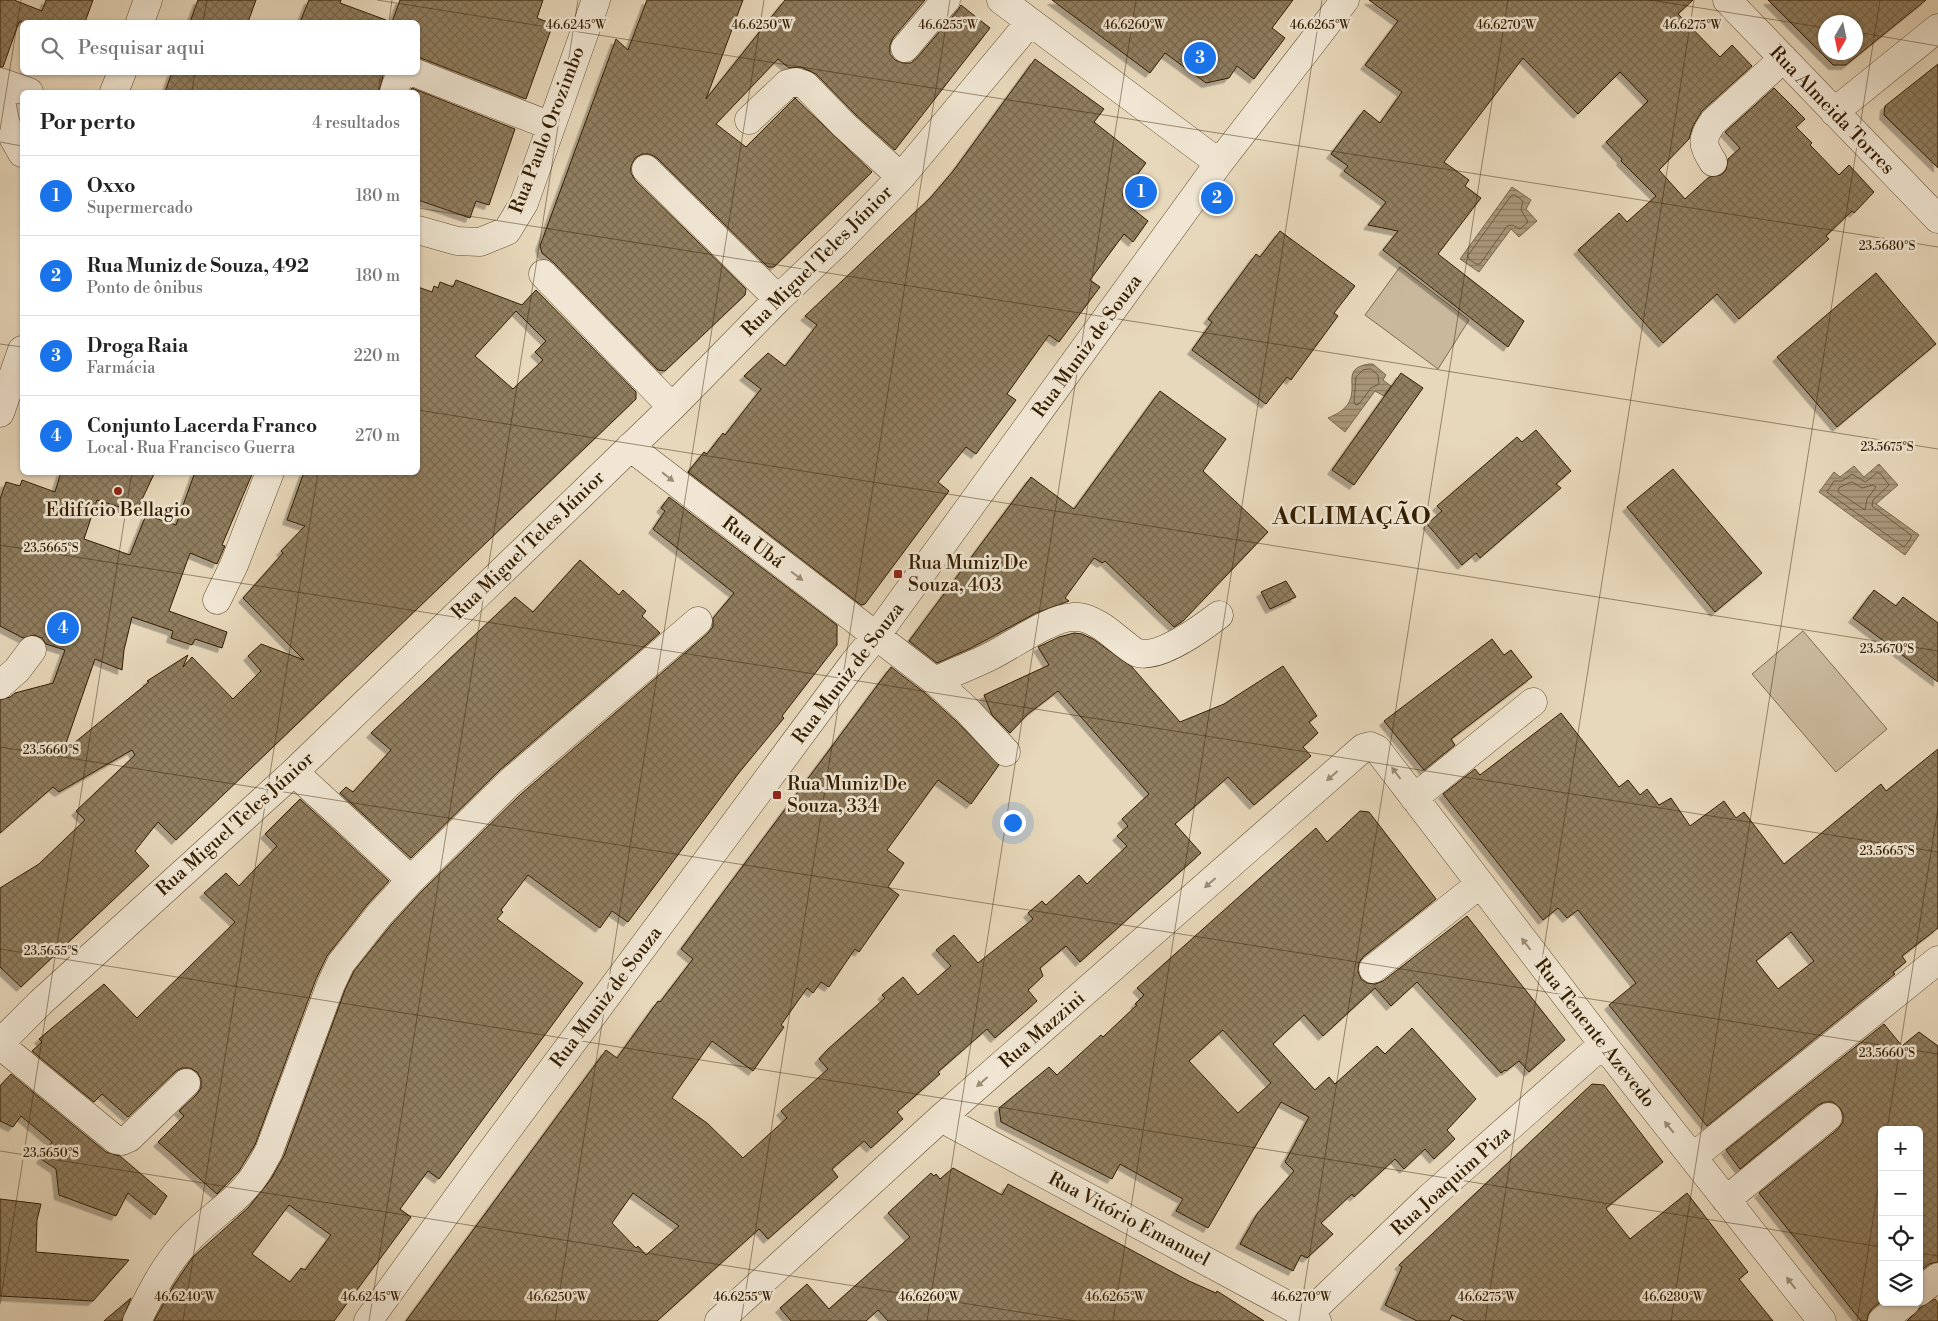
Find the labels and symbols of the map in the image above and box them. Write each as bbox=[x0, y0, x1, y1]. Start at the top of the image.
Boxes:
north arrow bbox=[1818, 15, 1863, 60]
text: 46.6245°W bbox=[546, 18, 607, 33]
text: 46.6250°W bbox=[731, 18, 794, 33]
text: 46.6255°W bbox=[918, 18, 979, 33]
text: 46.6260°W bbox=[1103, 18, 1166, 33]
text: 46.6265°W bbox=[1290, 18, 1351, 33]
text: 46.6270°W bbox=[1476, 18, 1537, 33]
text: 46.6275°W bbox=[1663, 18, 1723, 33]
pin: 3 bbox=[1184, 39, 1216, 77]
street label: Rua Almeida Torres bbox=[1764, 41, 1900, 179]
street label: Rua Paulo Orozimbo bbox=[504, 43, 590, 217]
pin: 1 bbox=[1125, 173, 1157, 211]
pin: 2 bbox=[1201, 179, 1233, 217]
street label: Rua Miguel Teles Júnior bbox=[736, 180, 898, 342]
text: 23.5680°S bbox=[1859, 239, 1915, 254]
street label: Rua Muniz de Souza bbox=[1027, 269, 1147, 422]
text: 23.5675°S bbox=[1860, 440, 1914, 455]
street label: Rua Miguel Teles Júnior bbox=[446, 465, 610, 625]
one-way arrow bbox=[661, 472, 675, 482]
marker: Edifício Bellagio bbox=[112, 485, 124, 497]
place label: Edifício Bellagio bbox=[46, 498, 190, 522]
district label: ACLIMAÇÃO bbox=[1271, 500, 1432, 532]
street label: Rua Ubá bbox=[717, 511, 789, 573]
text: 23.5665°S bbox=[23, 541, 79, 556]
place label: Rua Muniz De Souza, 403 bbox=[908, 551, 1028, 597]
marker: Rua Muniz De Souza, 403 bbox=[892, 568, 904, 580]
one-way arrow bbox=[790, 571, 804, 581]
street label: Rua Muniz de Souza bbox=[787, 597, 909, 749]
pin: 4 bbox=[47, 609, 79, 647]
text: 23.5670°S bbox=[1860, 642, 1914, 657]
text: 23.5660°S bbox=[23, 743, 79, 758]
street label: Rua Miguel Teles Júnior bbox=[151, 747, 319, 901]
one-way arrow bbox=[1390, 767, 1401, 780]
one-way arrow bbox=[1326, 770, 1339, 781]
place label: Rua Muniz De Souza, 334 bbox=[787, 772, 907, 818]
marker: Rua Muniz De Souza, 334 bbox=[771, 789, 783, 801]
your location bbox=[1000, 810, 1026, 836]
text: 23.5665°S bbox=[1859, 844, 1915, 859]
one-way arrow bbox=[1203, 877, 1216, 888]
street label: Rua Muniz de Souza bbox=[545, 921, 667, 1073]
one-way arrow bbox=[1521, 937, 1531, 951]
text: 23.5655°S bbox=[24, 944, 78, 959]
street label: Rua Tenente Azevedo bbox=[1529, 954, 1661, 1112]
street label: Rua Mazzini bbox=[994, 986, 1090, 1074]
text: 23.5660°S bbox=[1859, 1046, 1915, 1061]
one-way arrow bbox=[977, 1076, 989, 1088]
street label: Rua Joaquim Piza bbox=[1386, 1121, 1516, 1241]
one-way arrow bbox=[1664, 1121, 1675, 1134]
text: 23.5650°S bbox=[23, 1146, 79, 1161]
street label: Rua Vitório Emanuel bbox=[1044, 1166, 1214, 1272]
one-way arrow bbox=[1786, 1277, 1797, 1290]
text: 46.6240°W bbox=[154, 1290, 217, 1305]
text: 46.6245°W bbox=[341, 1290, 402, 1305]
text: 46.6250°W bbox=[526, 1290, 589, 1305]
text: 46.6255°W bbox=[713, 1290, 774, 1305]
text: 46.6260°W bbox=[898, 1290, 961, 1305]
text: 46.6265°W bbox=[1085, 1290, 1146, 1305]
text: 46.6270°W bbox=[1271, 1290, 1332, 1305]
text: 46.6275°W bbox=[1458, 1290, 1518, 1305]
text: 46.6280°W bbox=[1642, 1290, 1705, 1305]

